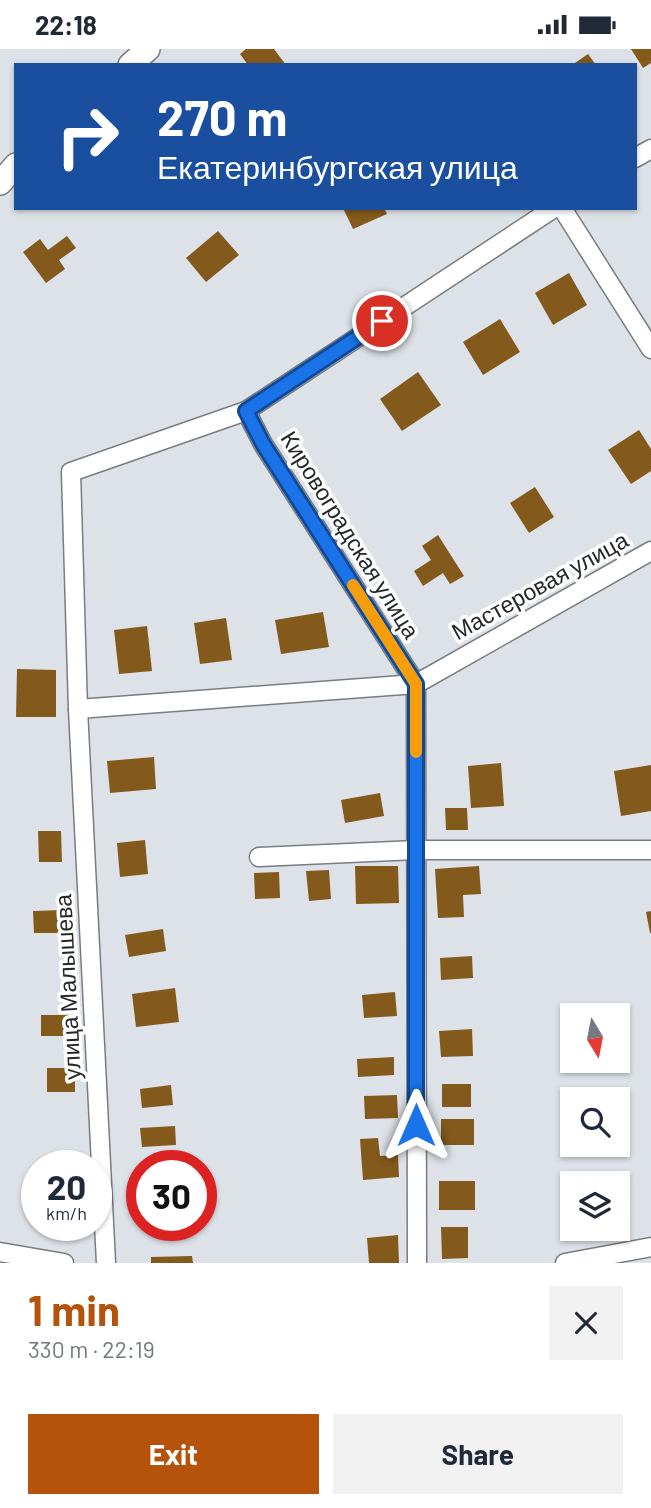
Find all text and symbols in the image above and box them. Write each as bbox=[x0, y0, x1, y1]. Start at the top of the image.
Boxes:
text: 22:18 bbox=[35, 9, 97, 40]
text: 270 m bbox=[157, 87, 287, 146]
icon: right bbox=[42, 91, 133, 182]
text: Екатеринбургская улица bbox=[157, 147, 518, 185]
pin bbox=[352, 291, 412, 351]
icon: arrive bbox=[363, 302, 401, 340]
street label: Кировоградская улица bbox=[276, 426, 426, 643]
street label: Мастеровая улица bbox=[446, 525, 633, 645]
street label: улица Малышева bbox=[48, 893, 86, 1081]
north arrow bbox=[560, 1003, 630, 1073]
map controls bbox=[560, 1003, 630, 1241]
button: search bbox=[560, 1087, 630, 1157]
position arrow bbox=[379, 1088, 453, 1162]
speed limit sign: 30 bbox=[126, 1150, 217, 1241]
text: 20 bbox=[47, 1165, 86, 1207]
button: layers bbox=[560, 1171, 630, 1241]
text: km/h bbox=[46, 1202, 87, 1224]
text: 1 min bbox=[28, 1284, 120, 1334]
button: close bbox=[549, 1286, 623, 1360]
text: 330 m · 22:19 bbox=[28, 1335, 155, 1363]
button: Exit bbox=[28, 1414, 319, 1494]
button: Share bbox=[333, 1414, 623, 1494]

